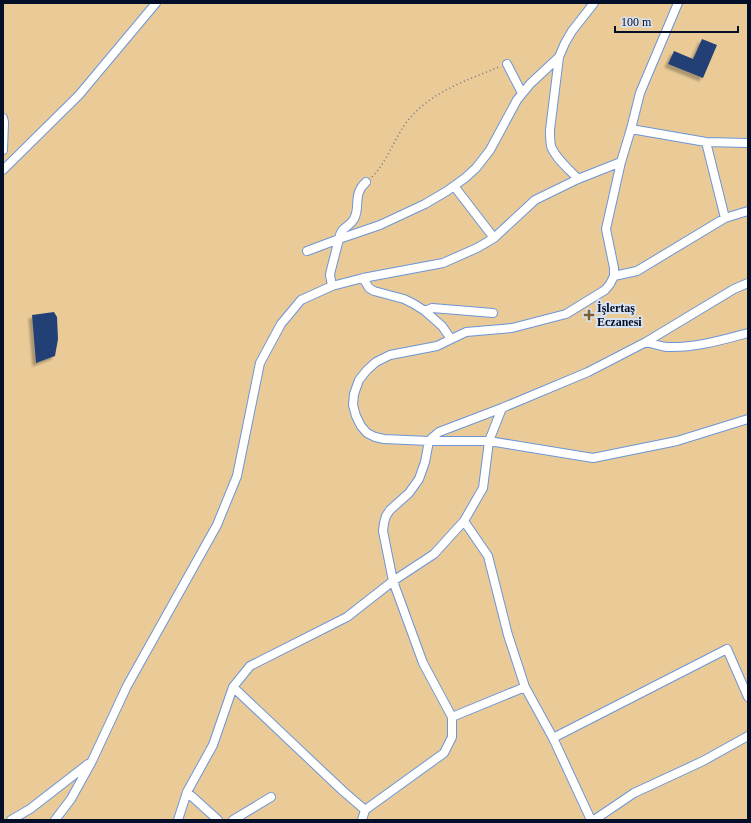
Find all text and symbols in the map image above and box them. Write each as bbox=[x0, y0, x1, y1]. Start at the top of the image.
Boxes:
scale bar bbox=[615, 8, 738, 34]
text: 100 m bbox=[621, 15, 652, 29]
place label: İşlertaş Eczanesi bbox=[597, 301, 642, 329]
marker: İşlertaş Eczanesi bbox=[584, 310, 594, 320]

